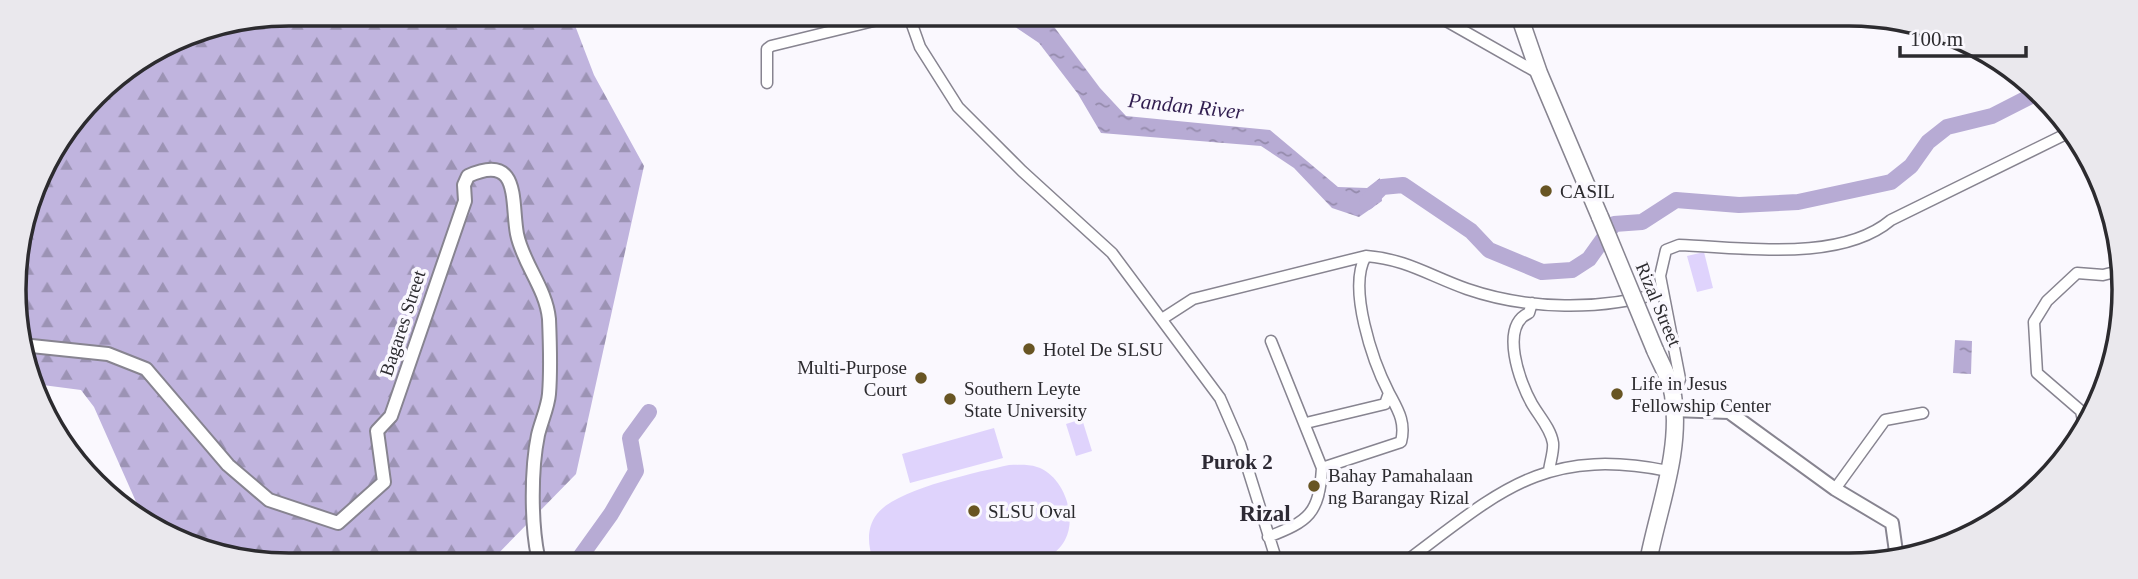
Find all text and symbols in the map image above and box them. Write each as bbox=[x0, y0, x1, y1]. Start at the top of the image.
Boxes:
scale bar bbox=[1900, 14, 2026, 58]
text: 100 m bbox=[1910, 27, 1963, 51]
water label: Pandan River bbox=[1126, 88, 1246, 124]
place label: CASIL bbox=[1560, 181, 1615, 202]
marker: CASIL bbox=[1538, 183, 1554, 199]
street label: Rizal Street bbox=[1631, 259, 1686, 350]
street label: Bagares Street bbox=[375, 267, 430, 379]
place label: Hotel De SLSU bbox=[1043, 339, 1164, 360]
marker: Hotel De SLSU bbox=[1021, 341, 1037, 357]
place label: Multi-Purpose Court bbox=[797, 357, 908, 400]
marker: Multi-Purpose Court bbox=[913, 370, 929, 386]
place label: Life in Jesus Fellowship Center bbox=[1631, 373, 1772, 416]
place label: Southern Leyte State University bbox=[964, 378, 1087, 421]
marker: Life in Jesus Fellowship Center bbox=[1609, 386, 1625, 402]
marker: Southern Leyte State University bbox=[942, 391, 958, 407]
district label: Purok 2 bbox=[1201, 450, 1273, 474]
place label: Bahay Pamahalaan ng Barangay Rizal bbox=[1328, 465, 1474, 508]
marker: Bahay Pamahalaan ng Barangay Rizal bbox=[1306, 478, 1322, 494]
place label: SLSU Oval bbox=[988, 501, 1076, 522]
district label: Rizal bbox=[1239, 501, 1291, 526]
marker: SLSU Oval bbox=[966, 503, 982, 519]

